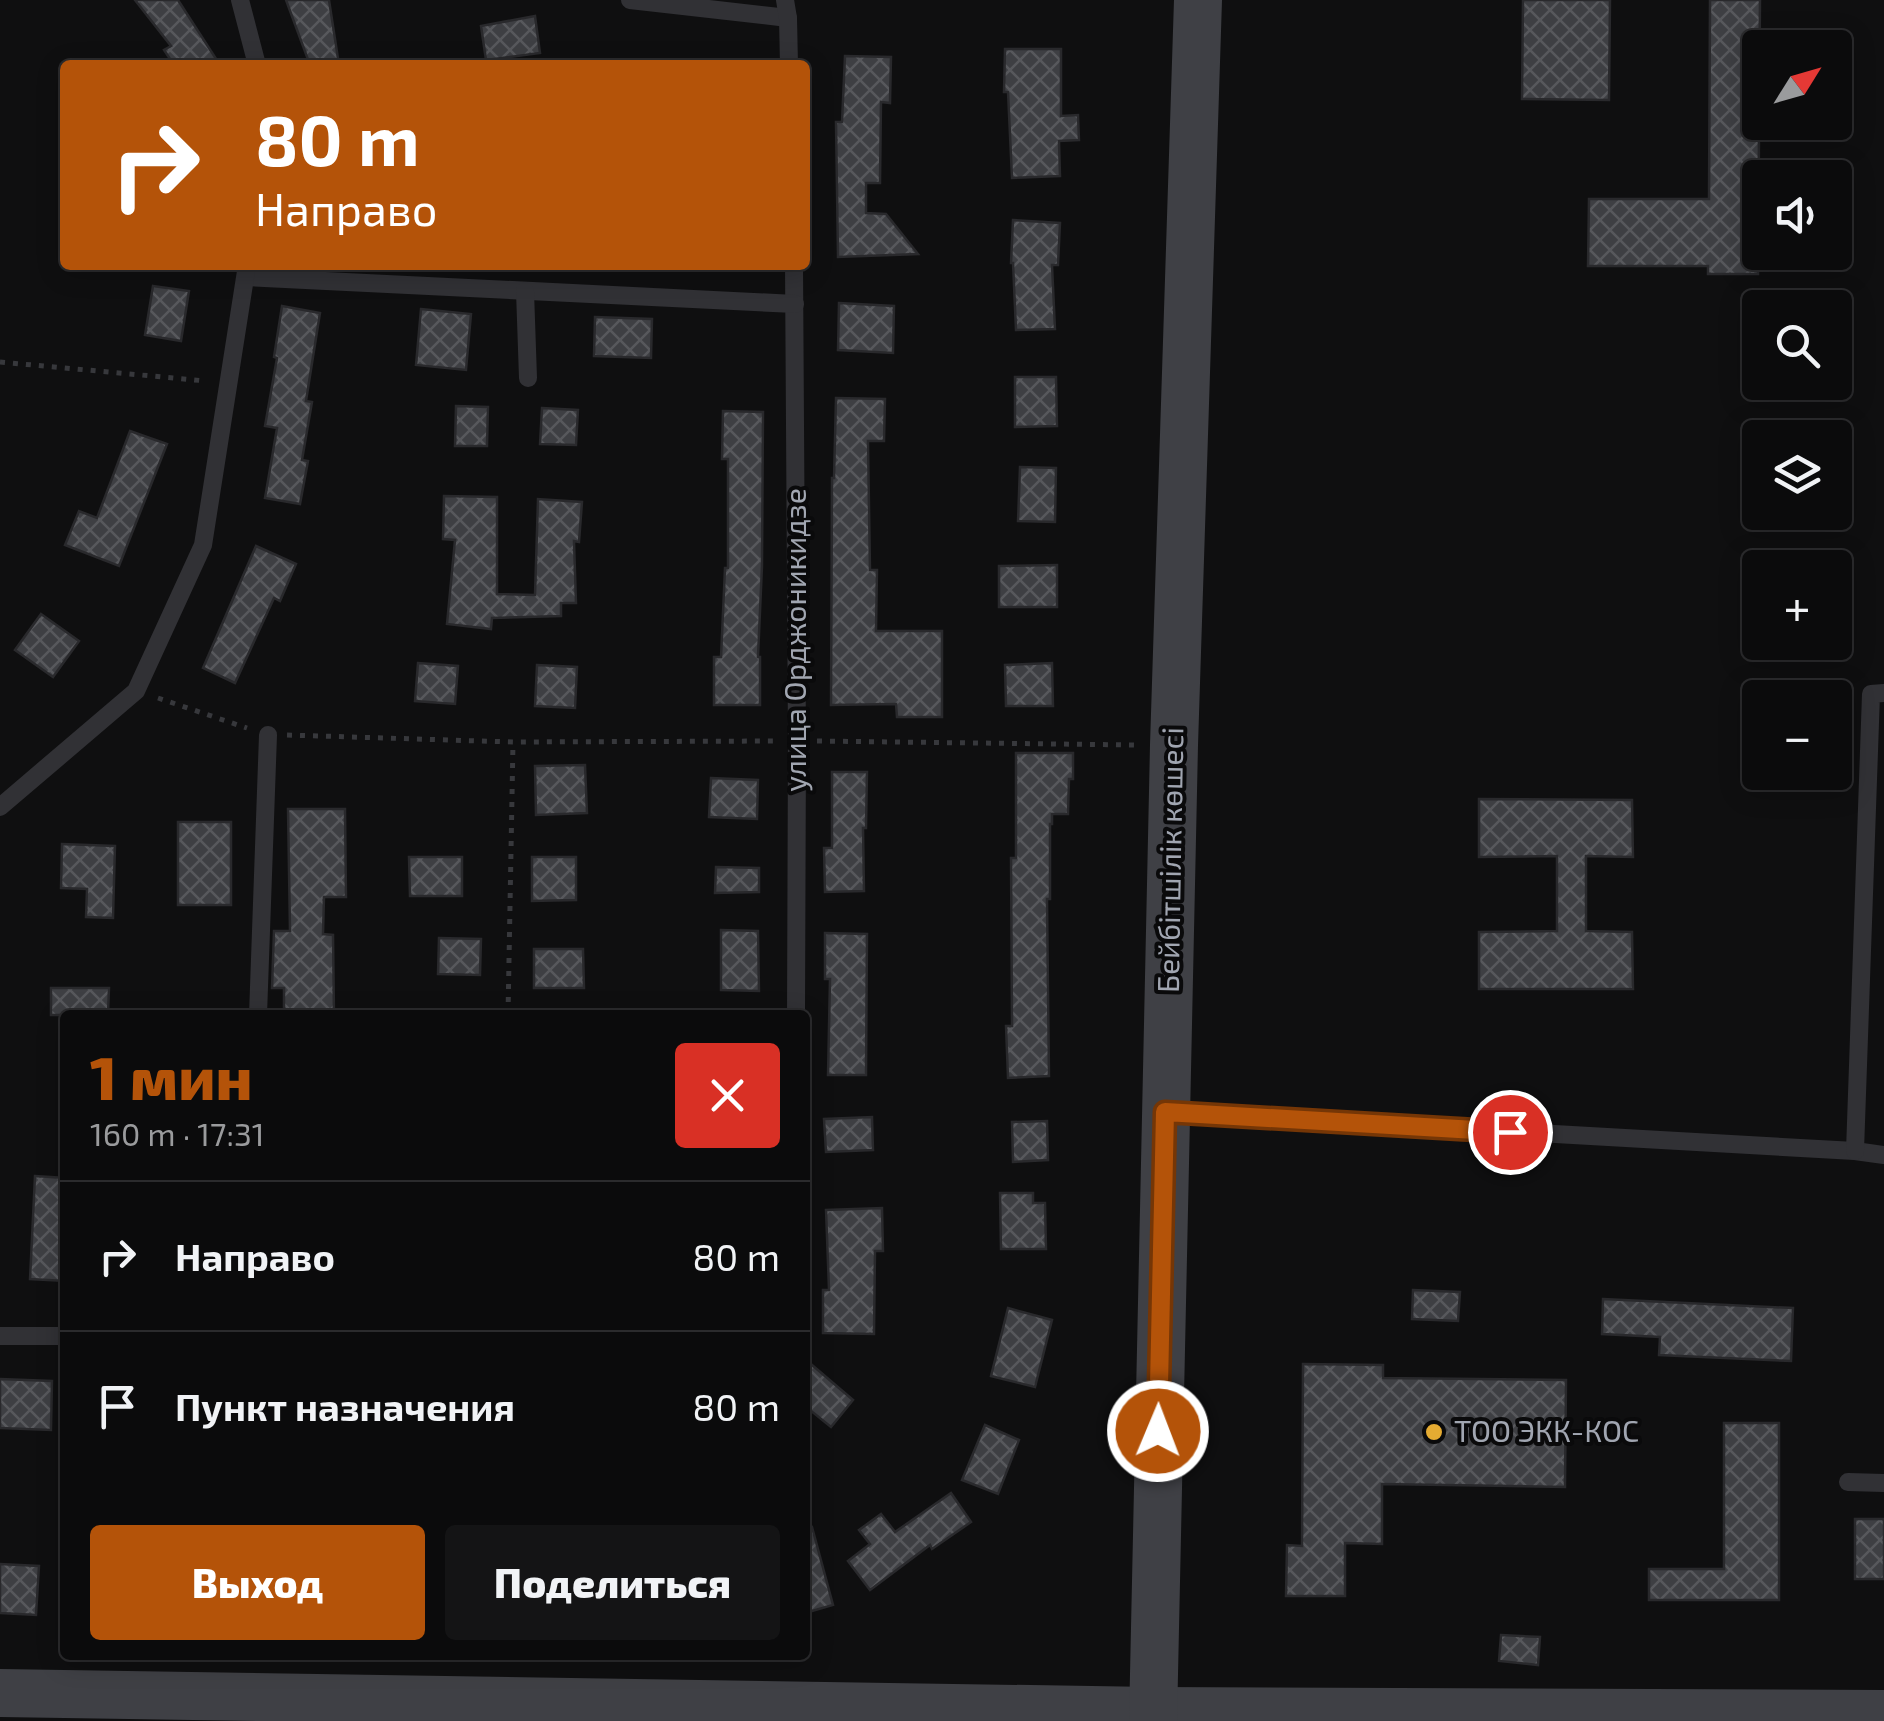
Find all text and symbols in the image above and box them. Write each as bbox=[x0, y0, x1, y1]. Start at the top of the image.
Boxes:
north arrow bbox=[1742, 30, 1852, 140]
map controls bbox=[1742, 30, 1852, 790]
text: 80 m bbox=[255, 96, 420, 180]
icon: right bbox=[90, 100, 220, 230]
button: sound bbox=[1742, 160, 1852, 270]
text: Направо bbox=[255, 181, 437, 235]
button: search bbox=[1742, 290, 1852, 400]
button: layers bbox=[1742, 420, 1852, 530]
street label: улица Орджоникидзе bbox=[776, 488, 813, 792]
button: + bbox=[1742, 550, 1852, 660]
button: − bbox=[1742, 680, 1852, 790]
street label: Бейбітшілік көшесі bbox=[1149, 727, 1189, 993]
text: 1 мин bbox=[90, 1040, 253, 1112]
button: close bbox=[675, 1043, 780, 1148]
pin bbox=[1468, 1090, 1553, 1175]
icon: arrive bbox=[1483, 1105, 1538, 1160]
text: 160 m · 17:31 bbox=[90, 1114, 265, 1152]
icon: right bbox=[90, 1229, 145, 1284]
text: Направо bbox=[175, 1233, 335, 1279]
text: 80 m bbox=[692, 1233, 780, 1279]
icon: arrive bbox=[90, 1379, 145, 1434]
position arrow bbox=[1106, 1379, 1210, 1483]
text: Пункт назначения bbox=[175, 1383, 515, 1429]
text: 80 m bbox=[692, 1383, 780, 1429]
place label: ТОО ЭКК-КОС bbox=[1454, 1412, 1639, 1448]
marker: ТОО ЭКК-КОС bbox=[1423, 1421, 1445, 1443]
button: Выход bbox=[90, 1525, 425, 1640]
button: Поделиться bbox=[445, 1525, 780, 1640]

